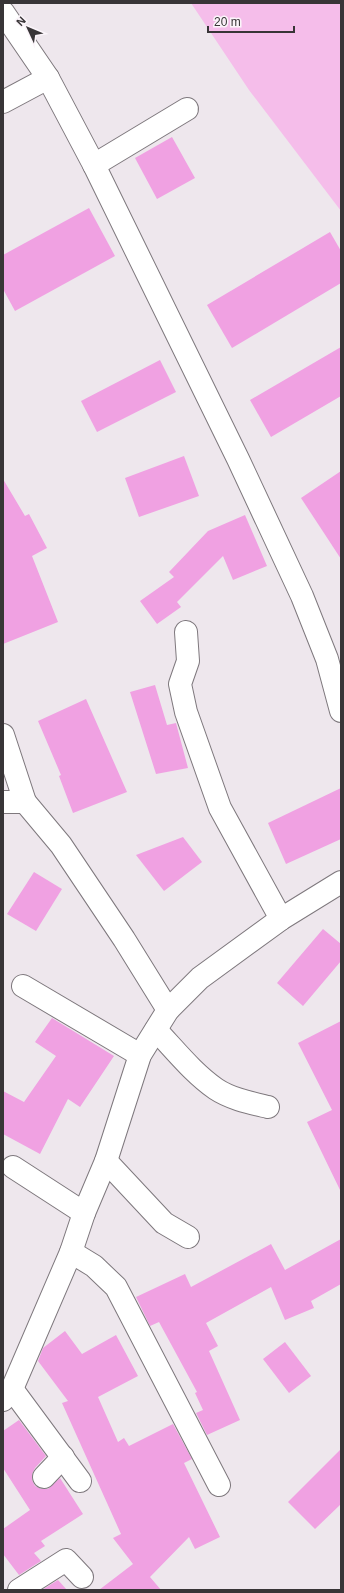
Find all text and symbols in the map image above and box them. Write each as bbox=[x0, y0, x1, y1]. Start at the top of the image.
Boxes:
north arrow bbox=[8, 8, 48, 48]
scale bar bbox=[208, 8, 294, 34]
text: N bbox=[14, 14, 28, 28]
text: 20 m bbox=[214, 15, 241, 29]

